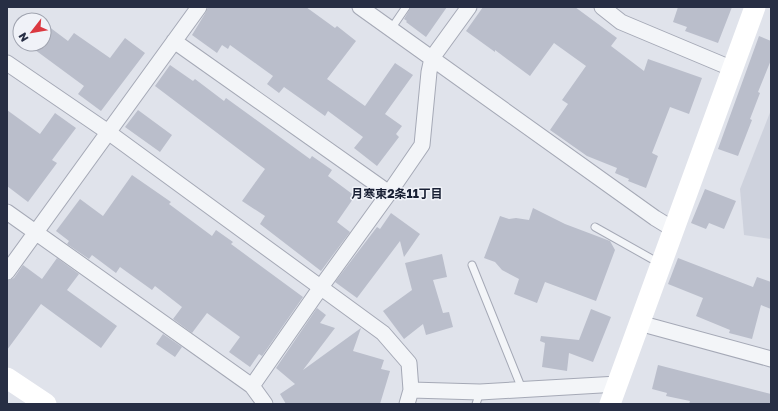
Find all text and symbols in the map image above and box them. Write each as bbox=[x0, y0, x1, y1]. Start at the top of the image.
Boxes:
north arrow bbox=[12, 12, 52, 52]
text: N bbox=[15, 30, 31, 44]
district label: 月寒東2条11丁目 bbox=[351, 186, 443, 201]

